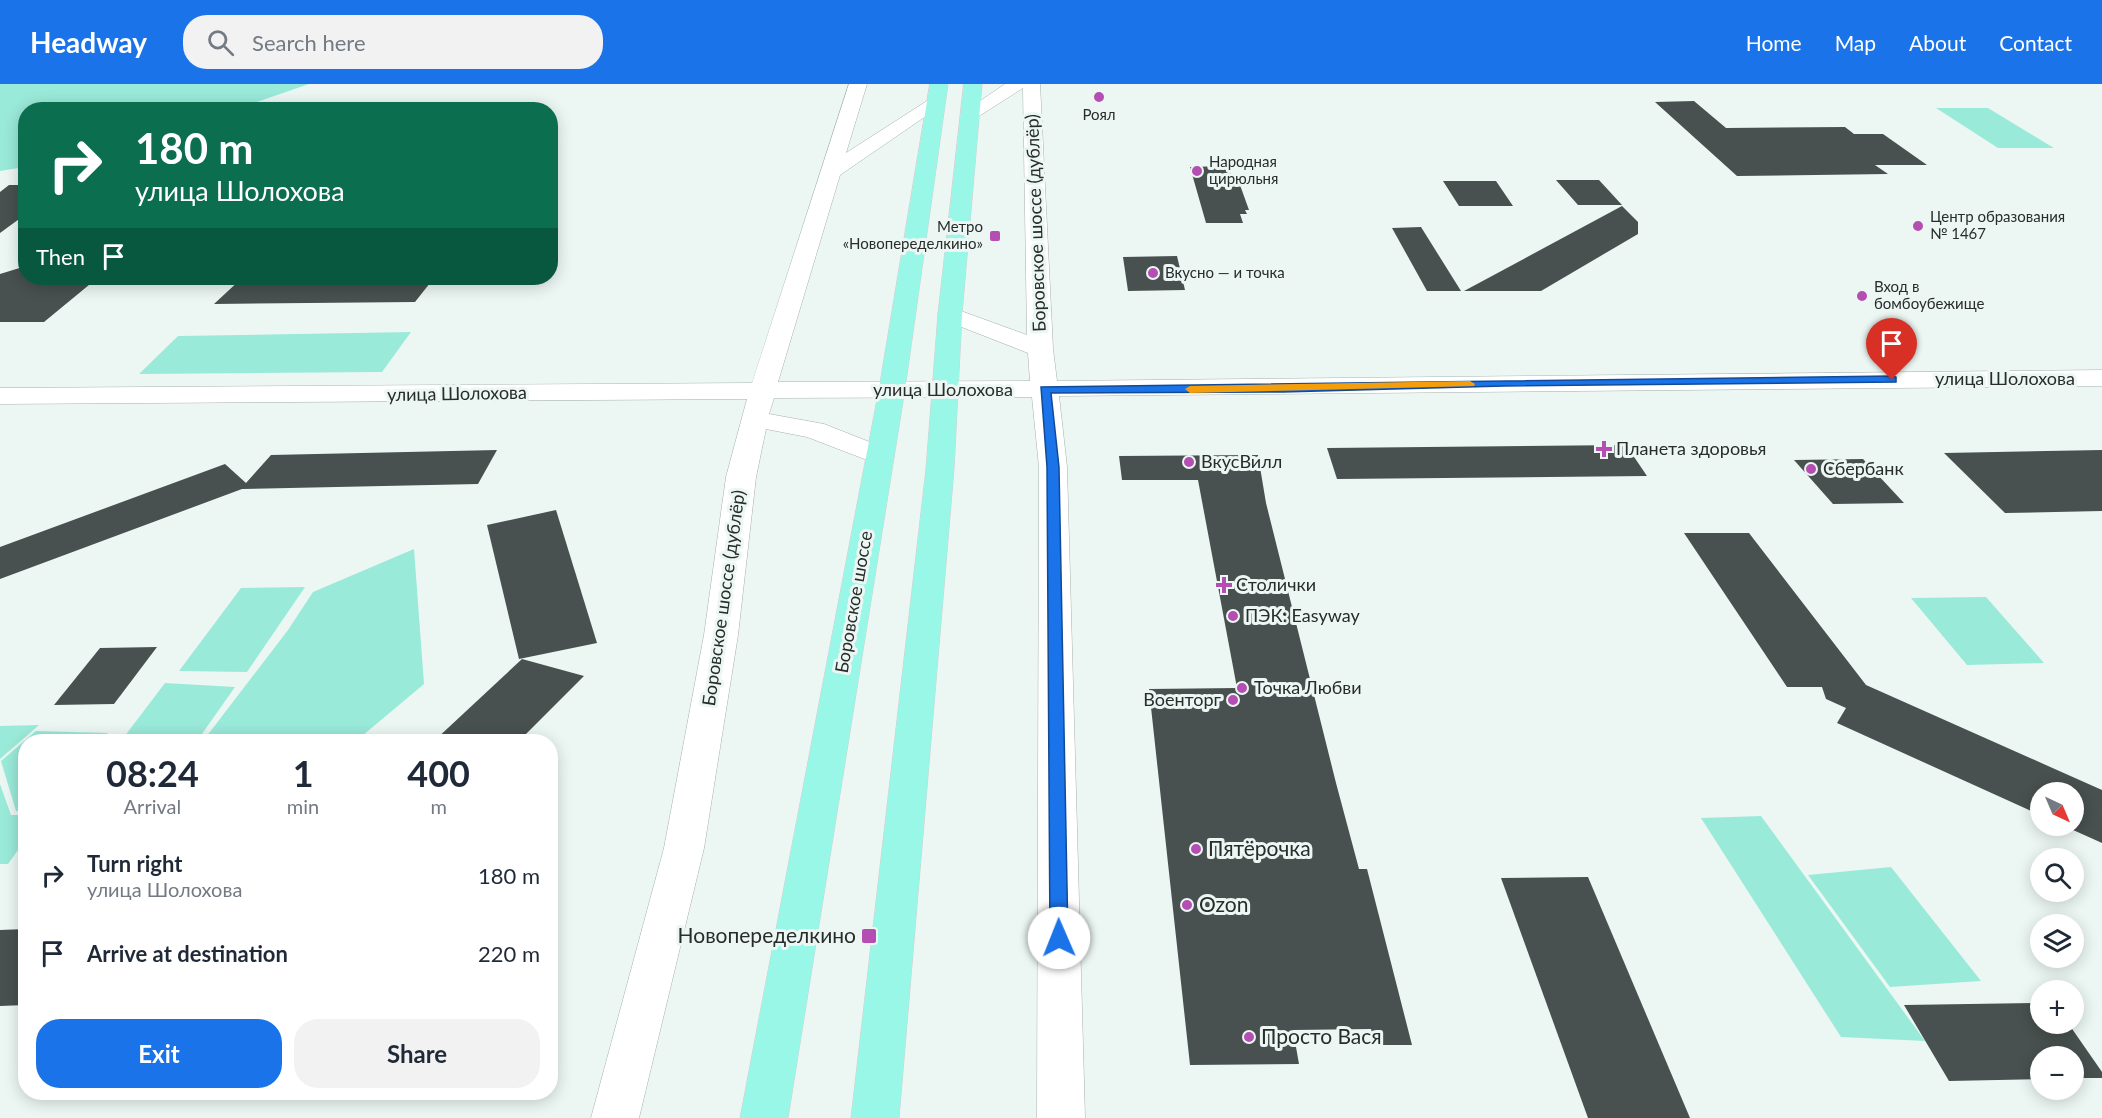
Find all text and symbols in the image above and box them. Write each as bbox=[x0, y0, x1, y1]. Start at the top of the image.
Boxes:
search box bbox=[183, 15, 603, 69]
text: Headway bbox=[30, 25, 147, 59]
icon: search bbox=[204, 26, 237, 59]
text: Search here bbox=[252, 29, 366, 56]
text: Home bbox=[1746, 30, 1802, 55]
text: Map bbox=[1835, 30, 1876, 55]
text: About bbox=[1909, 30, 1966, 55]
text: Contact bbox=[1999, 30, 2072, 55]
marker: Роял bbox=[1092, 90, 1106, 104]
place label: Роял bbox=[1082, 105, 1116, 123]
street label: Боровское шоссе (дублёр) bbox=[1020, 114, 1050, 332]
text: 180 m bbox=[135, 123, 253, 173]
icon: right bbox=[36, 126, 114, 204]
place label: Народная цирюльня bbox=[1209, 152, 1278, 187]
marker: Народная цирюльня bbox=[1190, 164, 1204, 178]
text: улица Шолохова bbox=[135, 174, 345, 207]
place label: Центр образования № 1467 bbox=[1930, 207, 2065, 242]
place label: Метро «Новопеределкино» bbox=[843, 217, 983, 252]
marker: Центр образования № 1467 bbox=[1911, 219, 1925, 233]
marker: Метро «Новопеределкино» bbox=[988, 229, 1002, 243]
icon: arrive bbox=[97, 240, 130, 273]
text: Then bbox=[36, 243, 85, 270]
place label: Вкусно — и точка bbox=[1165, 263, 1285, 281]
marker: Вкусно — и точка bbox=[1146, 266, 1160, 280]
place label: Вход в бомбоубежище bbox=[1874, 277, 1985, 312]
marker: Вход в бомбоубежище bbox=[1855, 289, 1869, 303]
pin bbox=[1866, 318, 1917, 380]
icon: arrive bbox=[1875, 327, 1908, 360]
street label: улица Шолохова bbox=[1935, 367, 2075, 389]
street label: улица Шолохова bbox=[873, 378, 1013, 400]
street label: улица Шолохова bbox=[387, 381, 527, 405]
place label: Планета здоровья bbox=[1616, 437, 1766, 459]
marker: Планета здоровья bbox=[1597, 442, 1611, 456]
place label: ВкусВилл bbox=[1201, 450, 1282, 472]
marker: ВкусВилл bbox=[1182, 455, 1196, 469]
place label: Сбербанк bbox=[1823, 457, 1904, 479]
marker: Сбербанк bbox=[1804, 462, 1818, 476]
street label: Боровское шоссе (дублёр) bbox=[697, 488, 749, 707]
street label: Боровское шоссе bbox=[830, 529, 876, 675]
place label: Столички bbox=[1236, 573, 1316, 595]
marker: Столички bbox=[1217, 578, 1231, 592]
place label: ПЭК: Easyway bbox=[1245, 604, 1360, 626]
marker: ПЭК: Easyway bbox=[1226, 609, 1240, 623]
place label: Точка Любви bbox=[1254, 676, 1362, 698]
marker: Точка Любви bbox=[1235, 681, 1249, 695]
place label: Военторг bbox=[1143, 688, 1222, 710]
marker: Военторг bbox=[1226, 693, 1240, 707]
text: 08:24 bbox=[106, 751, 199, 795]
text: 1 bbox=[293, 751, 314, 795]
text: 400 bbox=[407, 751, 470, 795]
north arrow bbox=[2030, 782, 2084, 836]
map controls bbox=[2030, 782, 2084, 1100]
text: Arrival bbox=[124, 794, 181, 818]
text: min bbox=[287, 794, 319, 818]
text: m bbox=[430, 794, 447, 818]
place label: Пятёрочка bbox=[1208, 835, 1311, 860]
marker: Пятёрочка bbox=[1189, 842, 1203, 856]
button: search bbox=[2030, 848, 2084, 902]
text: Turn right bbox=[87, 850, 182, 877]
icon: right bbox=[36, 859, 69, 892]
text: 180 m bbox=[478, 862, 540, 889]
text: улица Шолохова bbox=[87, 877, 242, 901]
place label: Ozon bbox=[1199, 891, 1249, 916]
marker: Ozon bbox=[1180, 898, 1194, 912]
position arrow bbox=[1027, 906, 1091, 970]
button: layers bbox=[2030, 914, 2084, 968]
place label: Новопеределкино bbox=[678, 922, 856, 947]
marker: Новопеределкино bbox=[860, 927, 878, 945]
icon: arrive bbox=[36, 937, 69, 970]
text: Arrive at destination bbox=[87, 940, 288, 967]
text: 220 m bbox=[478, 940, 540, 967]
button: + bbox=[2030, 980, 2084, 1034]
button: Exit bbox=[36, 1019, 282, 1088]
button: Share bbox=[294, 1019, 540, 1088]
place label: Просто Вася bbox=[1261, 1023, 1382, 1048]
marker: Просто Вася bbox=[1242, 1030, 1256, 1044]
button: − bbox=[2030, 1046, 2084, 1100]

